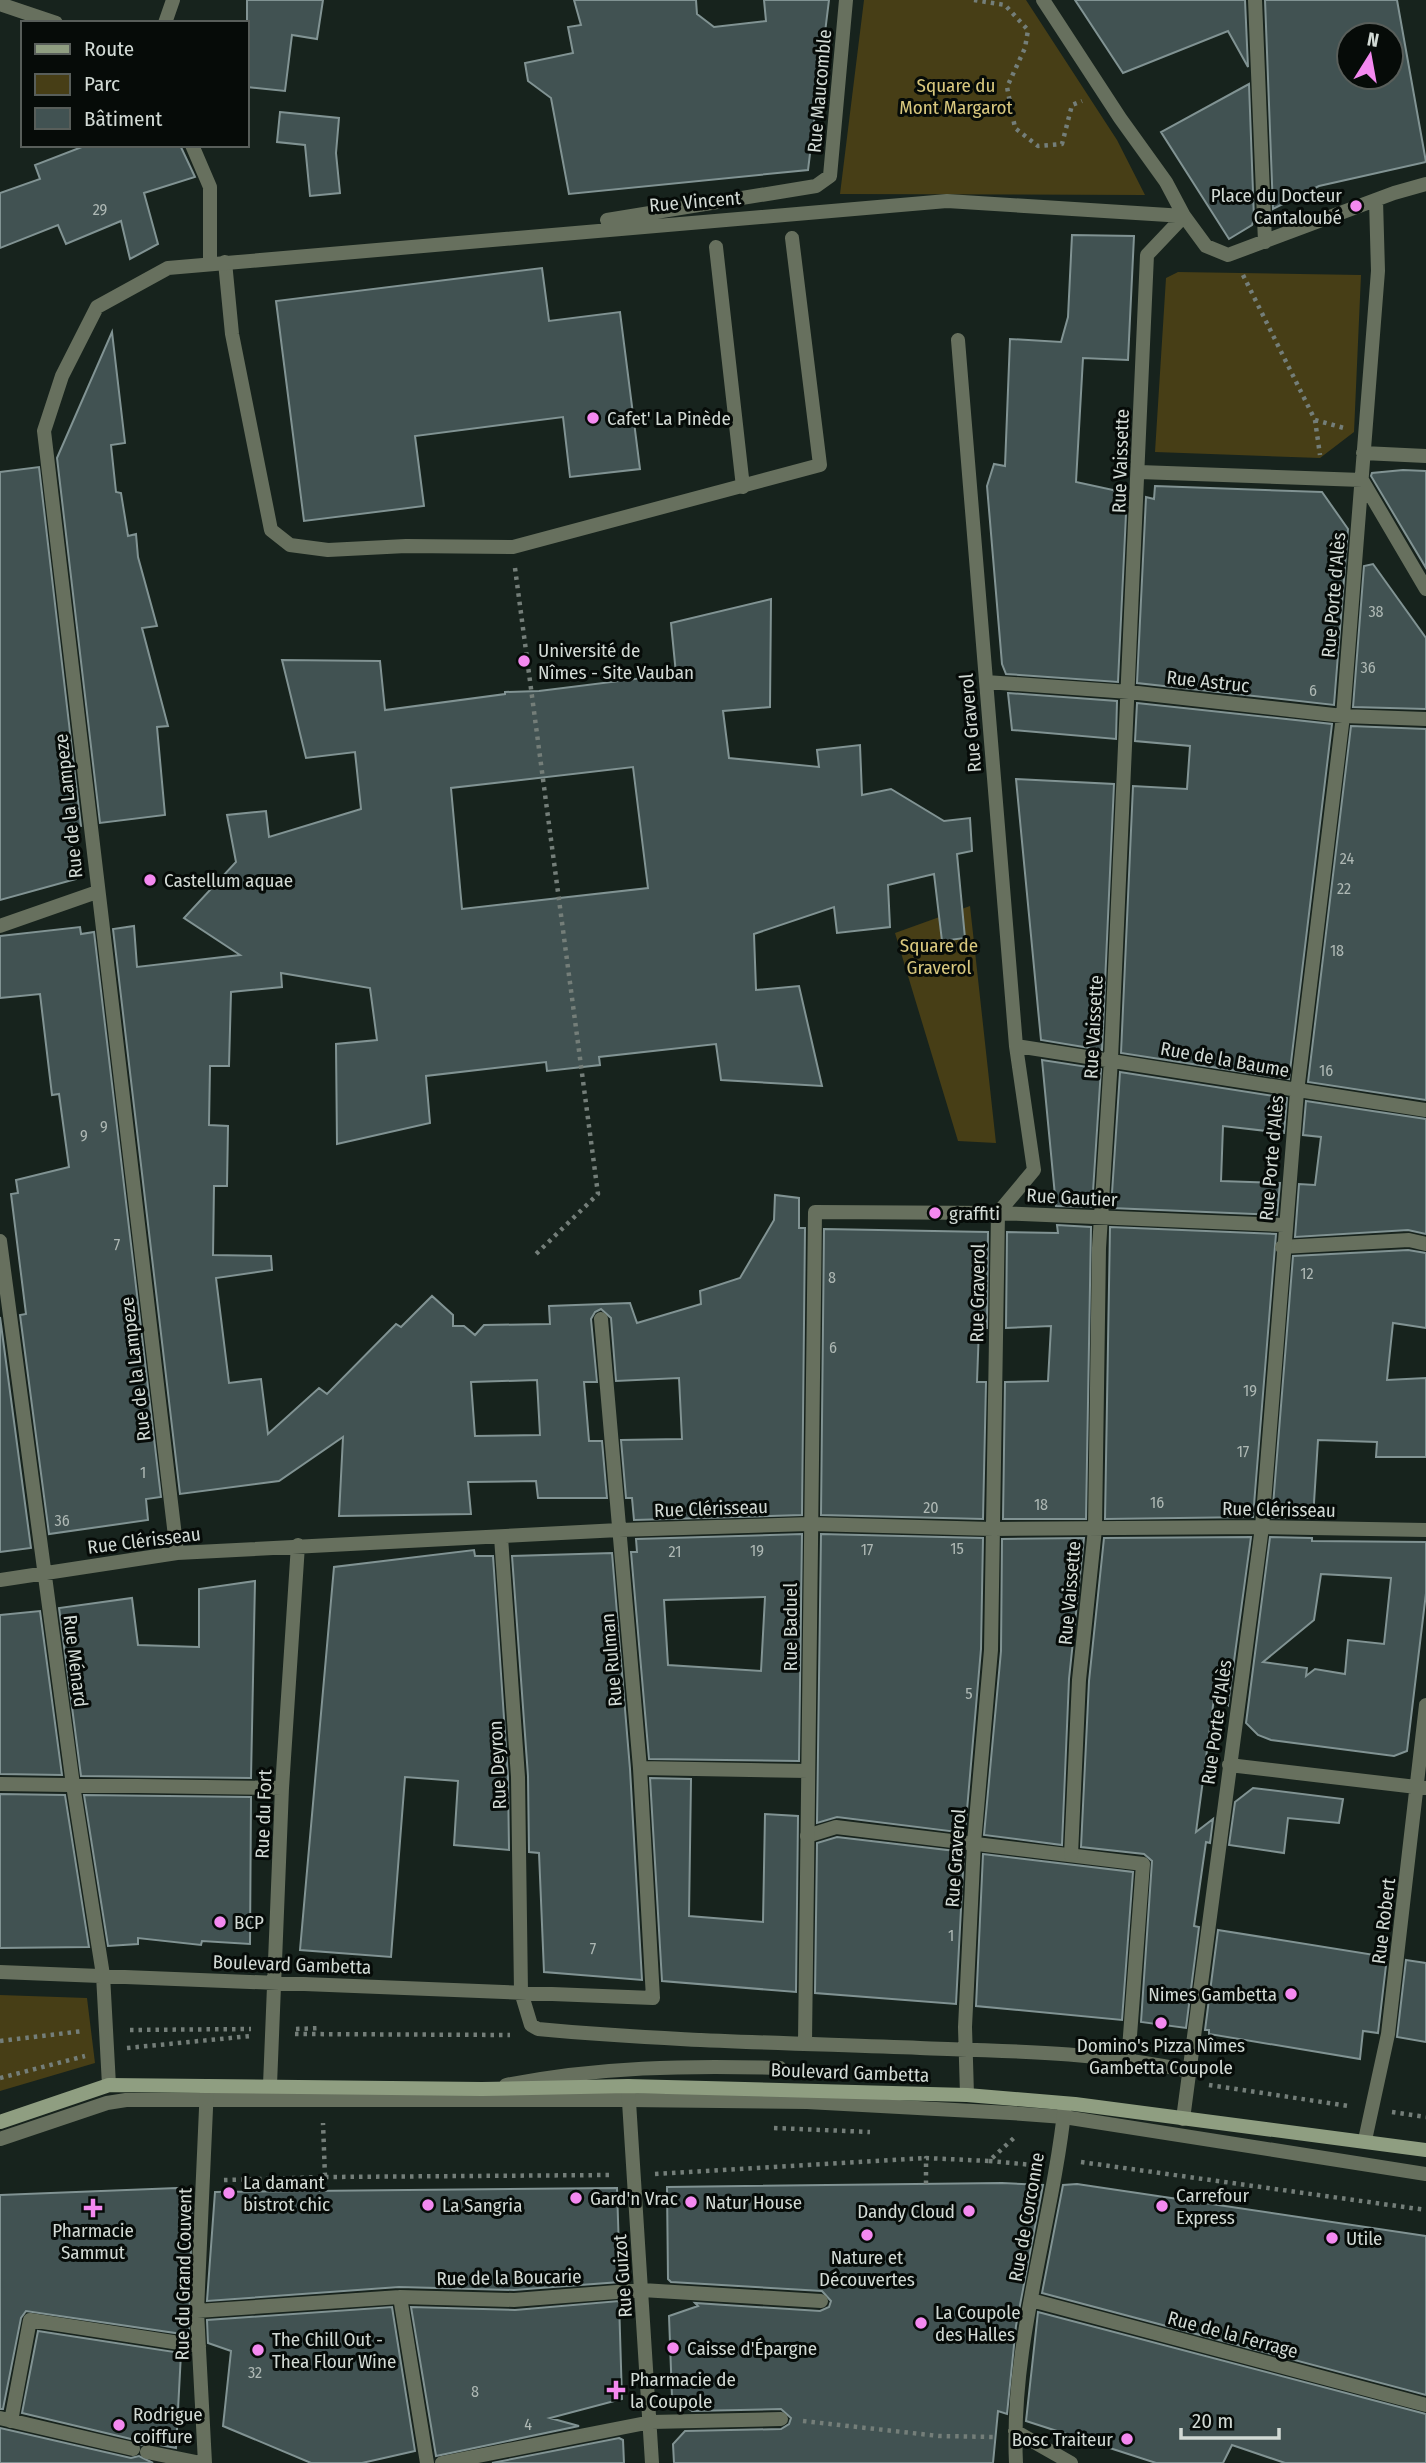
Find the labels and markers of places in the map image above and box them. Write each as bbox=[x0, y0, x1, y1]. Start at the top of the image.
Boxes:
place label: Place du Docteur Cantaloubé bbox=[1211, 184, 1342, 229]
marker: Place du Docteur Cantaloubé bbox=[1348, 198, 1364, 214]
place label: Cafet' La Pinède bbox=[607, 407, 731, 430]
marker: Cafet' La Pinède bbox=[585, 410, 601, 426]
place label: Université de Nîmes - Site Vauban bbox=[538, 639, 694, 684]
marker: Université de Nîmes - Site Vauban bbox=[516, 653, 532, 669]
place label: Castellum aquae bbox=[164, 869, 293, 892]
marker: Castellum aquae bbox=[142, 872, 158, 888]
place label: graffiti bbox=[949, 1202, 1000, 1225]
marker: graffiti bbox=[927, 1205, 943, 1221]
place label: BCP bbox=[234, 1911, 264, 1934]
marker: BCP bbox=[212, 1914, 228, 1930]
place label: Nimes Gambetta bbox=[1148, 1983, 1277, 2006]
marker: Nimes Gambetta bbox=[1283, 1986, 1299, 2002]
marker: Domino's Pizza Nîmes Gambetta Coupole bbox=[1153, 2015, 1169, 2031]
place label: Domino's Pizza Nîmes Gambetta Coupole bbox=[1077, 2034, 1245, 2079]
place label: La damant bistrot chic bbox=[243, 2171, 330, 2216]
place label: Carrefour Express bbox=[1176, 2184, 1249, 2229]
marker: La damant bistrot chic bbox=[221, 2185, 237, 2201]
place label: Gard'n Vrac bbox=[590, 2187, 678, 2210]
marker: Gard'n Vrac bbox=[568, 2190, 584, 2206]
place label: Natur House bbox=[705, 2191, 802, 2214]
place label: La Sangria bbox=[442, 2194, 522, 2217]
marker: Natur House bbox=[683, 2194, 699, 2210]
marker: La Sangria bbox=[420, 2197, 436, 2213]
marker: Carrefour Express bbox=[1154, 2198, 1170, 2214]
marker: Pharmacie Sammut bbox=[85, 2200, 101, 2216]
place label: Dandy Cloud bbox=[857, 2200, 955, 2223]
marker: Dandy Cloud bbox=[961, 2203, 977, 2219]
place label: Pharmacie Sammut bbox=[52, 2219, 134, 2264]
marker: Nature et Découvertes bbox=[859, 2227, 875, 2243]
place label: Utile bbox=[1346, 2227, 1382, 2250]
marker: Utile bbox=[1324, 2230, 1340, 2246]
place label: Nature et Découvertes bbox=[819, 2246, 915, 2291]
place label: La Coupole des Halles bbox=[935, 2301, 1021, 2346]
marker: La Coupole des Halles bbox=[913, 2315, 929, 2331]
place label: The Chill Out - Thea Flour Wine bbox=[272, 2328, 396, 2373]
place label: Caisse d'Épargne bbox=[687, 2337, 817, 2360]
marker: Caisse d'Épargne bbox=[665, 2340, 681, 2356]
marker: The Chill Out - Thea Flour Wine bbox=[250, 2342, 266, 2358]
place label: Pharmacie de la Coupole bbox=[630, 2368, 736, 2413]
marker: Pharmacie de la Coupole bbox=[608, 2382, 624, 2398]
place label: Rodrigue coiffure bbox=[133, 2403, 203, 2448]
marker: Rodrigue coiffure bbox=[111, 2417, 127, 2433]
place label: Bosc Traiteur bbox=[1012, 2428, 1113, 2451]
marker: Bosc Traiteur bbox=[1119, 2431, 1135, 2447]

